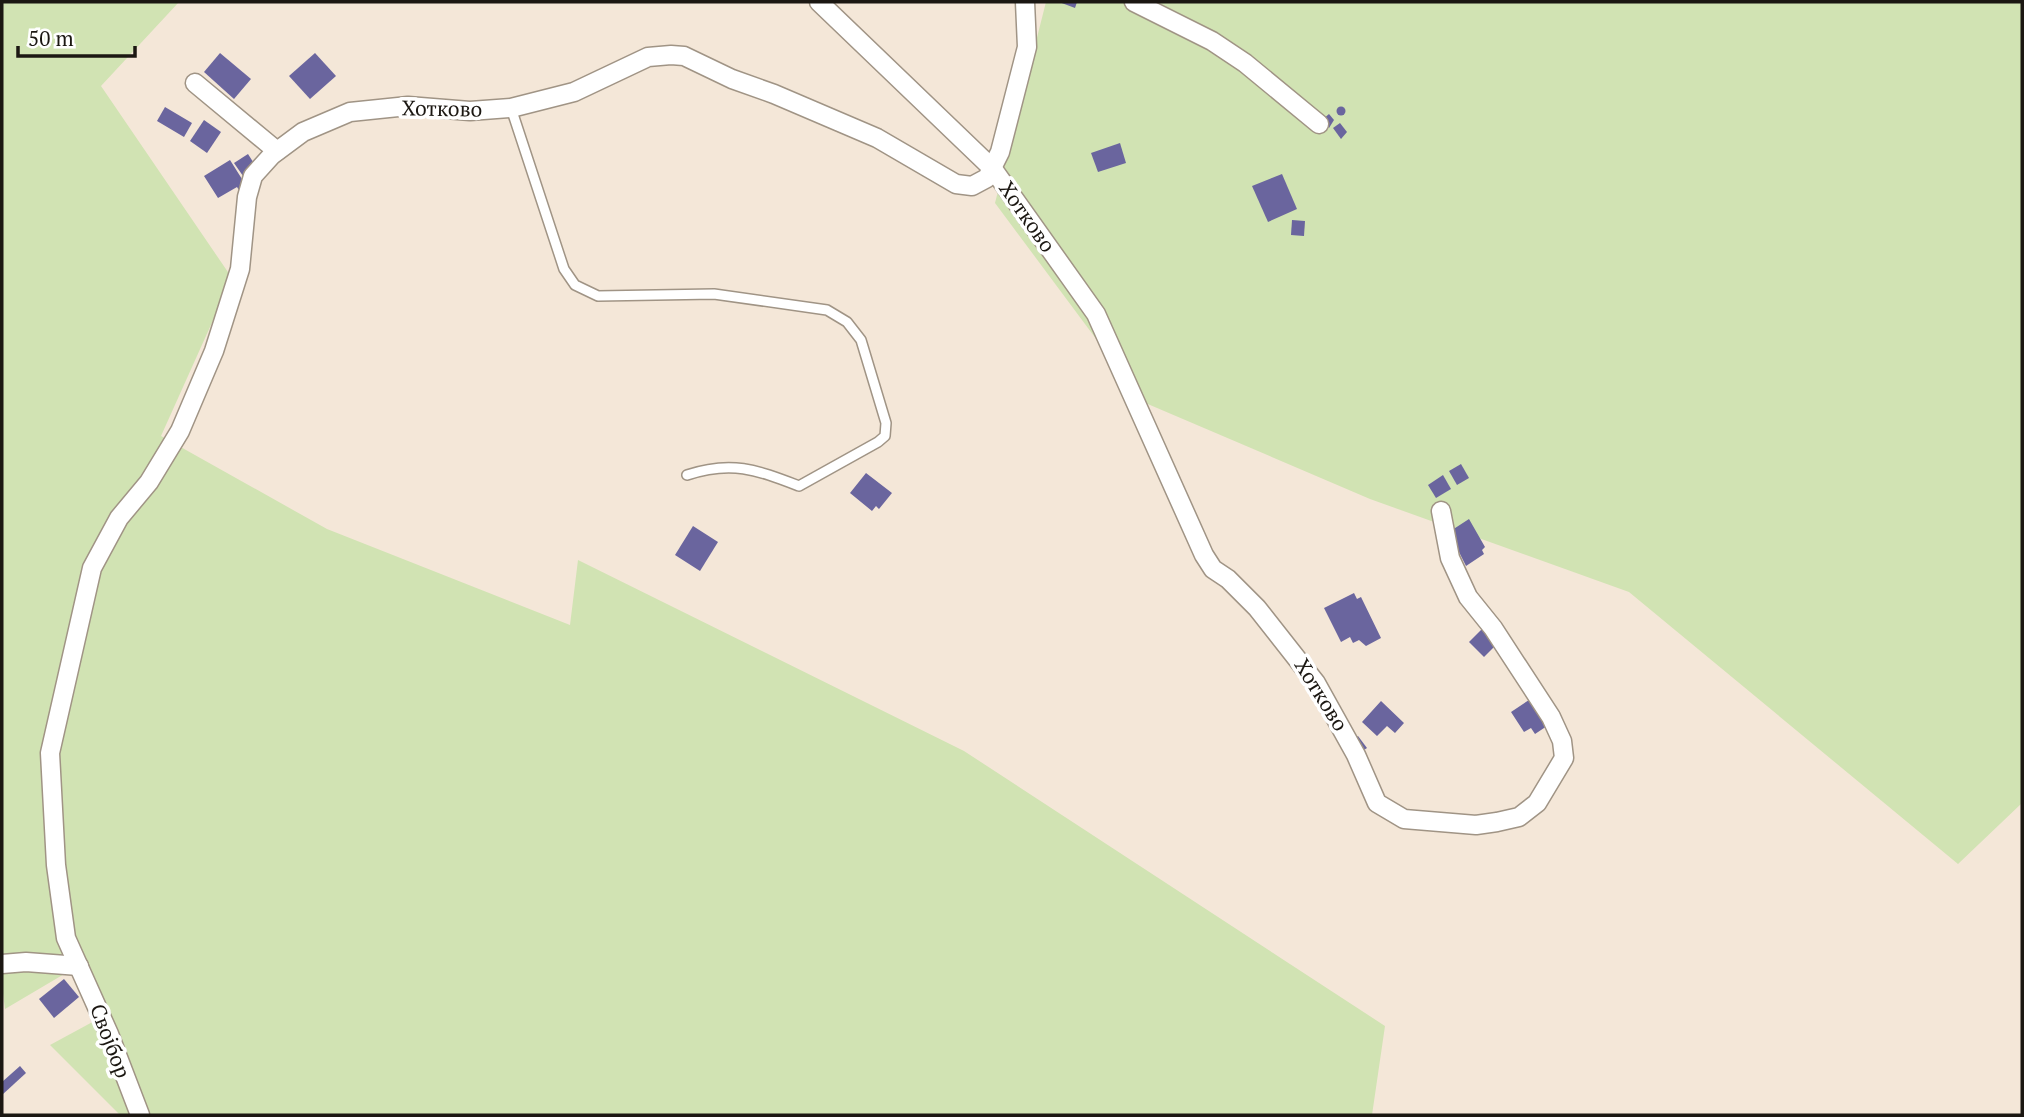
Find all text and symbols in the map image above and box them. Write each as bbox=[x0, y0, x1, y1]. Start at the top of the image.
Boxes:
scale bar bbox=[18, 14, 135, 58]
text: 50 m bbox=[28, 24, 74, 52]
street label: Хотково bbox=[402, 93, 482, 123]
street label: Хотково bbox=[993, 175, 1062, 257]
street label: Хотково bbox=[1289, 653, 1355, 736]
street label: Својбор bbox=[84, 1000, 138, 1082]

